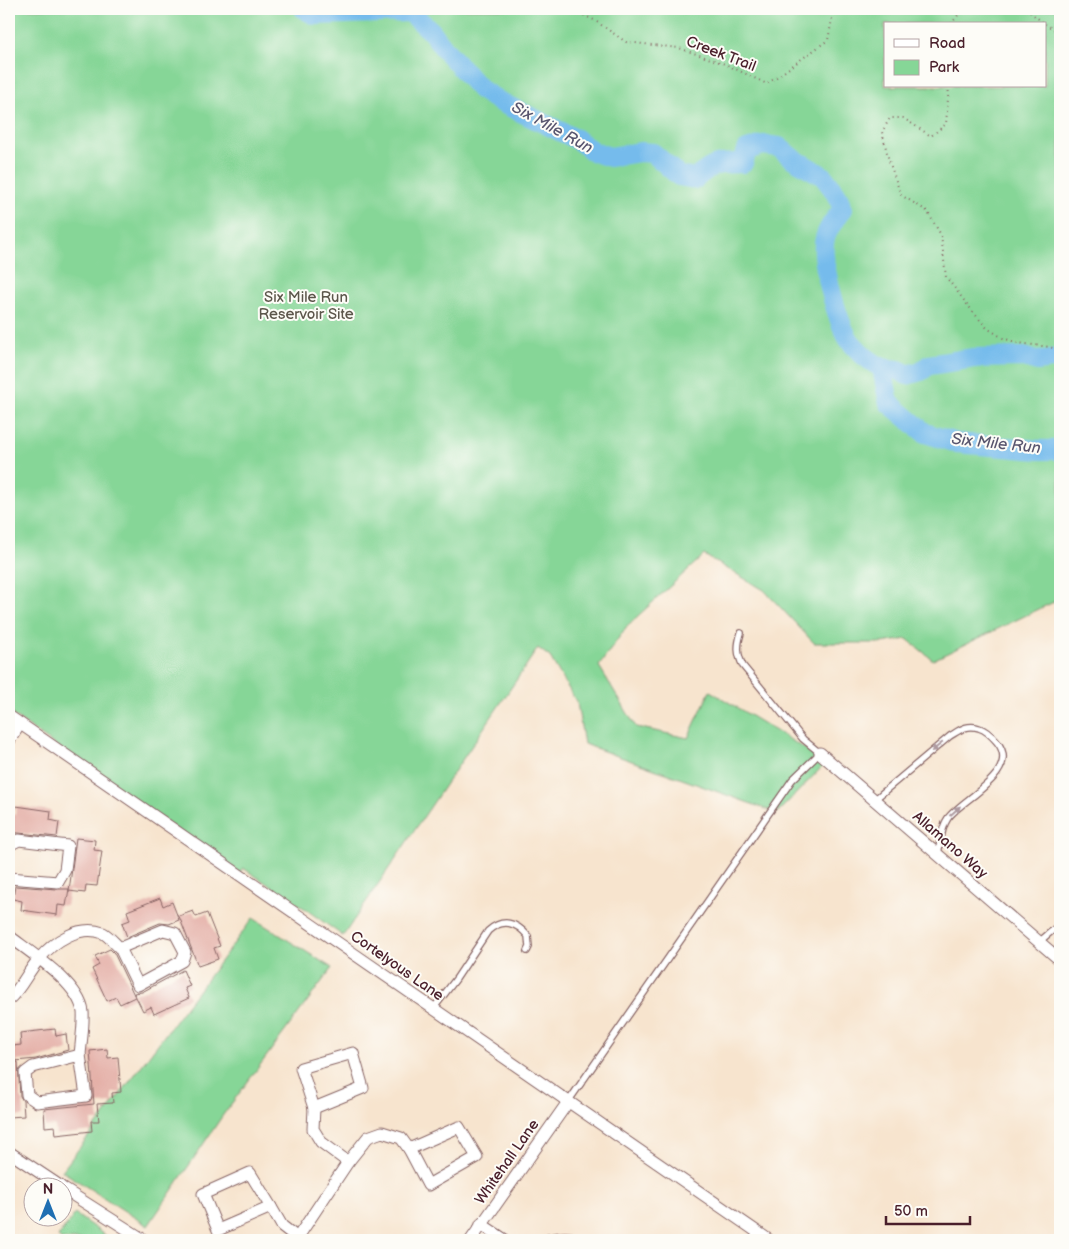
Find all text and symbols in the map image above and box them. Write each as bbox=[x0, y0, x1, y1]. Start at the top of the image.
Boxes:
legend bbox=[884, 22, 1046, 88]
street label: Creek Trail bbox=[683, 32, 759, 76]
text: Road bbox=[929, 34, 965, 53]
text: Park bbox=[929, 58, 960, 77]
water label: Six Mile Run bbox=[508, 98, 596, 158]
park label: Six Mile Run Reservoir Site bbox=[258, 288, 354, 324]
water label: Six Mile Run bbox=[950, 430, 1042, 458]
one-way arrow bbox=[931, 741, 944, 752]
one-way arrow bbox=[949, 805, 961, 817]
street label: Allamano Way bbox=[908, 807, 992, 883]
street label: Cortelyous Lane bbox=[347, 927, 447, 1005]
street label: Whitehall Lane bbox=[471, 1116, 543, 1208]
north arrow bbox=[22, 1176, 72, 1226]
text: N bbox=[43, 1181, 53, 1198]
scale bar bbox=[886, 1194, 970, 1226]
text: 50 m bbox=[894, 1202, 928, 1221]

